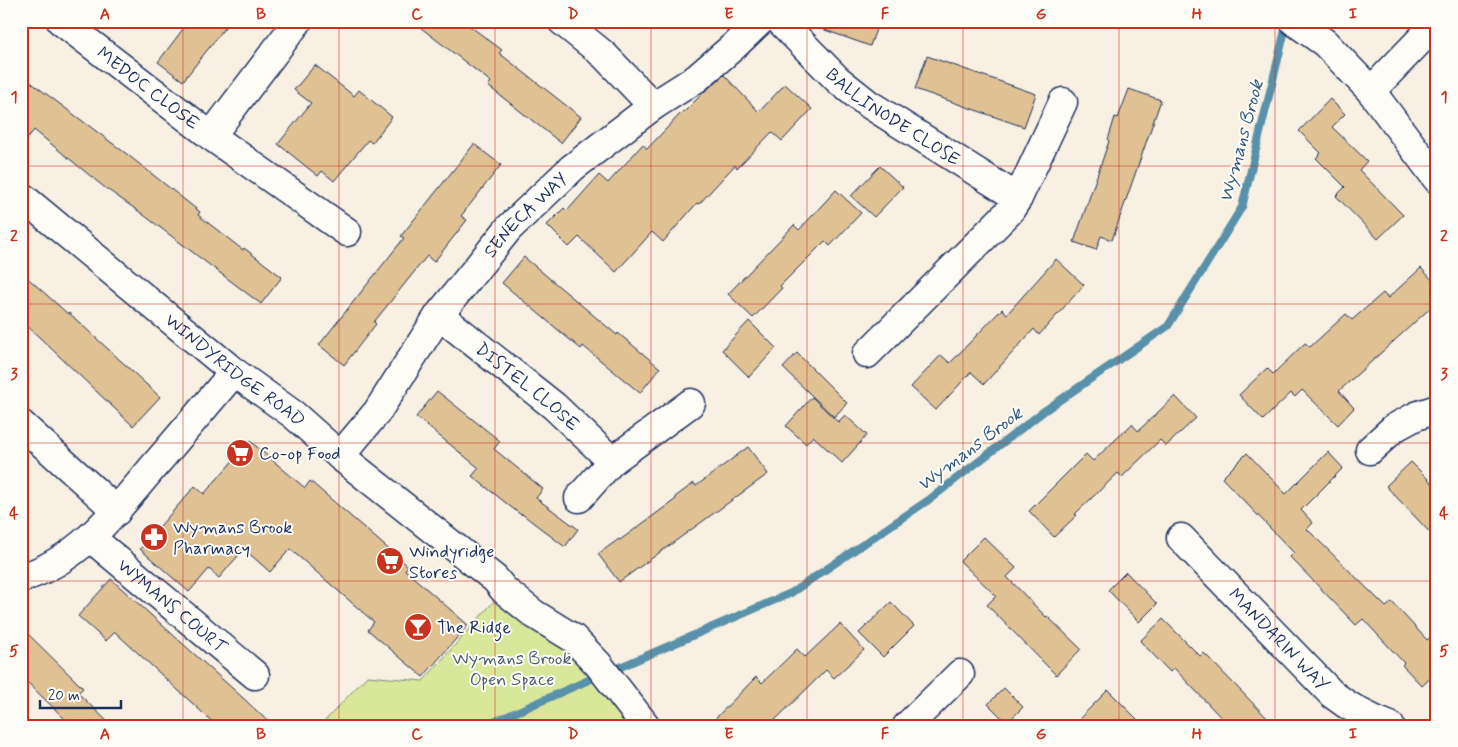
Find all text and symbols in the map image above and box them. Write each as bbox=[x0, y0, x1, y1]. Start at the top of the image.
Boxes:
text: A bbox=[100, 4, 110, 25]
text: B bbox=[256, 4, 266, 25]
text: C bbox=[411, 4, 423, 25]
text: D bbox=[567, 4, 579, 25]
text: E bbox=[724, 4, 734, 25]
text: F bbox=[881, 4, 890, 25]
text: G bbox=[1036, 4, 1047, 25]
text: H bbox=[1192, 4, 1203, 25]
text: I bbox=[1349, 4, 1358, 25]
street label: MEDOC CLOSE bbox=[91, 42, 204, 136]
street label: BALLINODE CLOSE bbox=[820, 63, 964, 172]
water label: Wymans Brook bbox=[1213, 76, 1270, 205]
text: 1 bbox=[10, 87, 18, 108]
text: 1 bbox=[1440, 87, 1448, 108]
street label: SENECA WAY bbox=[479, 168, 573, 263]
text: 2 bbox=[10, 226, 18, 247]
text: 2 bbox=[1440, 226, 1448, 247]
street label: WINDYRIDGE ROAD bbox=[159, 309, 310, 432]
street label: DISTEL CLOSE bbox=[470, 337, 584, 437]
text: 3 bbox=[10, 364, 18, 385]
text: 3 bbox=[1440, 364, 1448, 385]
water label: Wymans Brook bbox=[912, 400, 1029, 497]
supermarket icon: Co-op Food bbox=[225, 438, 255, 468]
place label: Co-op Food bbox=[259, 442, 341, 466]
text: 4 bbox=[9, 503, 19, 524]
text: 4 bbox=[1439, 503, 1449, 524]
place label: Wymans Brook Pharmacy bbox=[173, 516, 292, 561]
pharmacy icon: Wymans Brook Pharmacy bbox=[139, 522, 169, 552]
place label: Windyridge Stores bbox=[409, 540, 494, 585]
supermarket icon: Windyridge Stores bbox=[375, 546, 405, 576]
street label: WYMANS COURT bbox=[112, 554, 232, 660]
street label: MANDARIN WAY bbox=[1223, 583, 1334, 697]
bar icon: The Ridge bbox=[403, 612, 433, 642]
place label: The Ridge bbox=[437, 616, 511, 642]
text: 5 bbox=[9, 641, 19, 662]
text: 5 bbox=[1439, 641, 1449, 662]
park label: Wymans Brook Open Space bbox=[452, 647, 572, 692]
scale bar bbox=[40, 677, 121, 709]
text: 20 m bbox=[48, 686, 80, 706]
text: A bbox=[100, 724, 110, 745]
text: B bbox=[256, 724, 266, 745]
text: C bbox=[411, 724, 423, 745]
text: D bbox=[567, 724, 579, 745]
text: E bbox=[724, 724, 734, 745]
text: F bbox=[881, 724, 890, 745]
text: G bbox=[1036, 724, 1047, 745]
text: H bbox=[1192, 724, 1203, 745]
text: I bbox=[1349, 724, 1358, 745]

